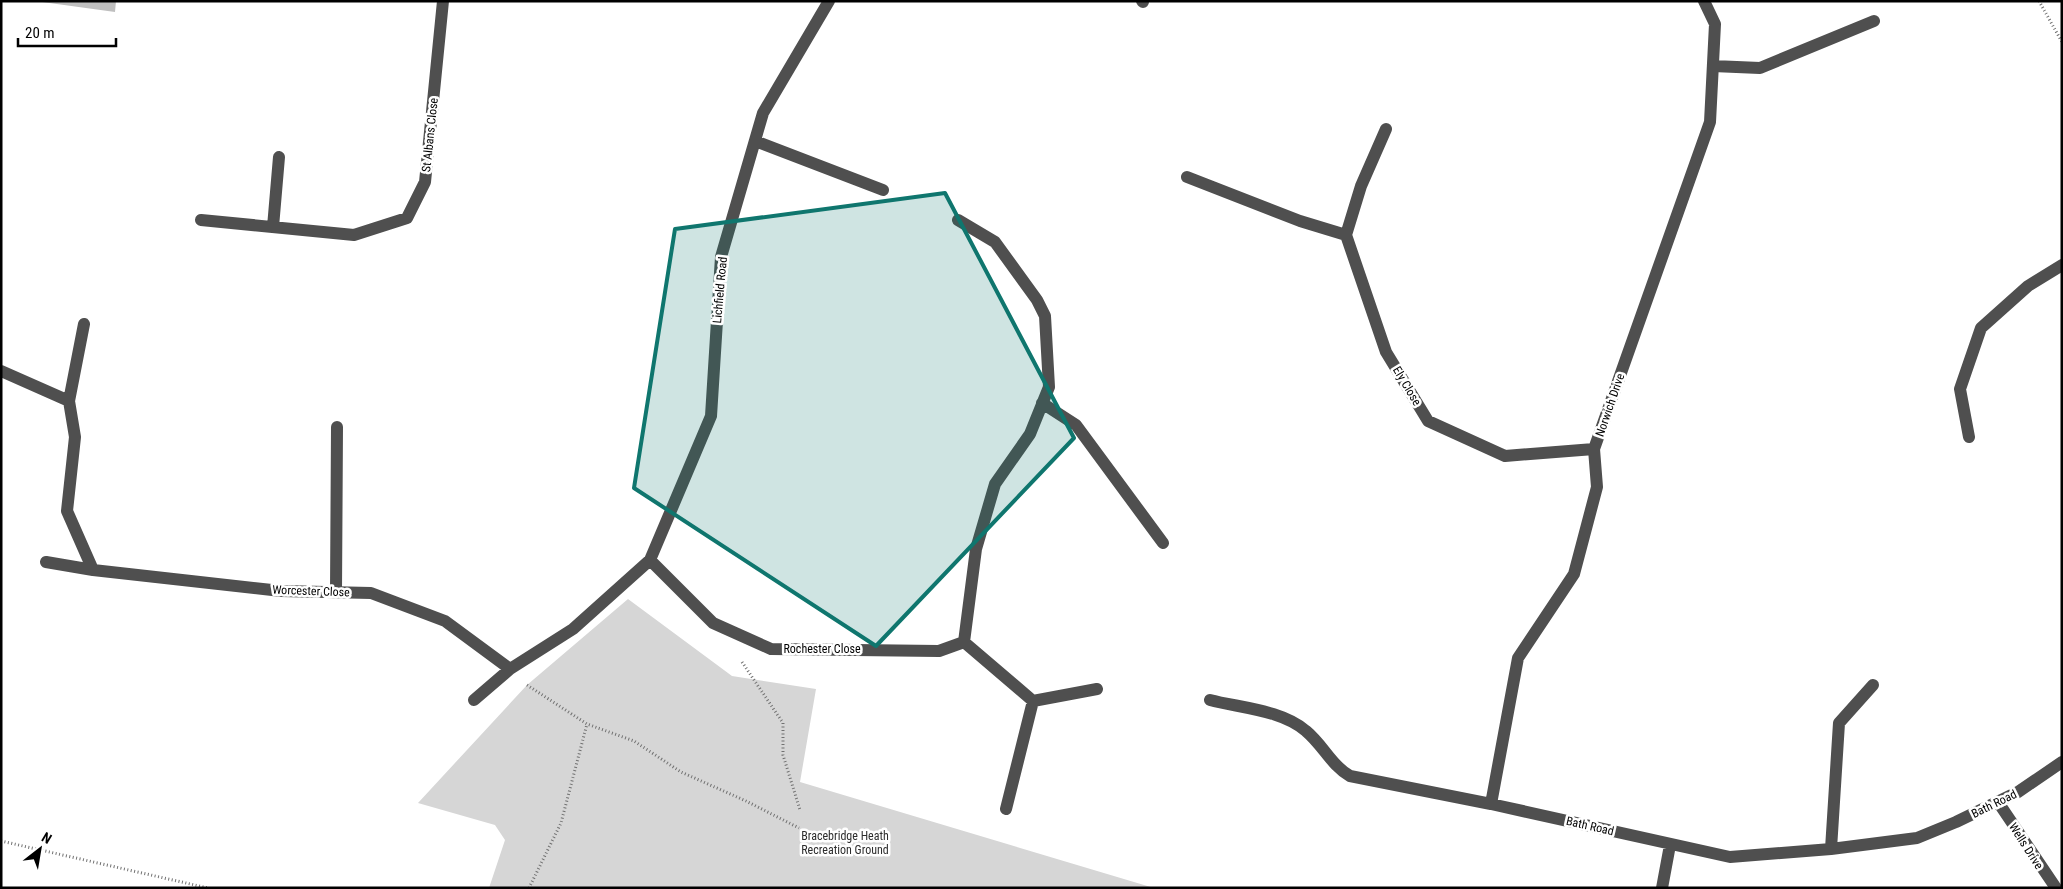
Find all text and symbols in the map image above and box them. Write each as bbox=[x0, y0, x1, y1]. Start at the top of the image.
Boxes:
scale bar bbox=[18, 15, 115, 47]
text: 20 m bbox=[25, 24, 55, 42]
street label: St Albans Close bbox=[419, 97, 441, 173]
street label: Lichfield Road bbox=[710, 256, 730, 324]
street label: Ely Close bbox=[1390, 364, 1424, 408]
street label: Norwich Drive bbox=[1593, 371, 1627, 438]
street label: Worcester Close bbox=[272, 583, 350, 599]
street label: Rochester Close bbox=[783, 642, 861, 656]
street label: Bath Road bbox=[1969, 787, 2019, 821]
street label: Bath Road bbox=[1565, 814, 1615, 838]
street label: Wells Drive bbox=[2006, 820, 2046, 872]
north arrow bbox=[15, 824, 65, 874]
text: N bbox=[39, 829, 54, 847]
park label: Bracebridge Heath Recreation Ground bbox=[801, 829, 889, 857]

